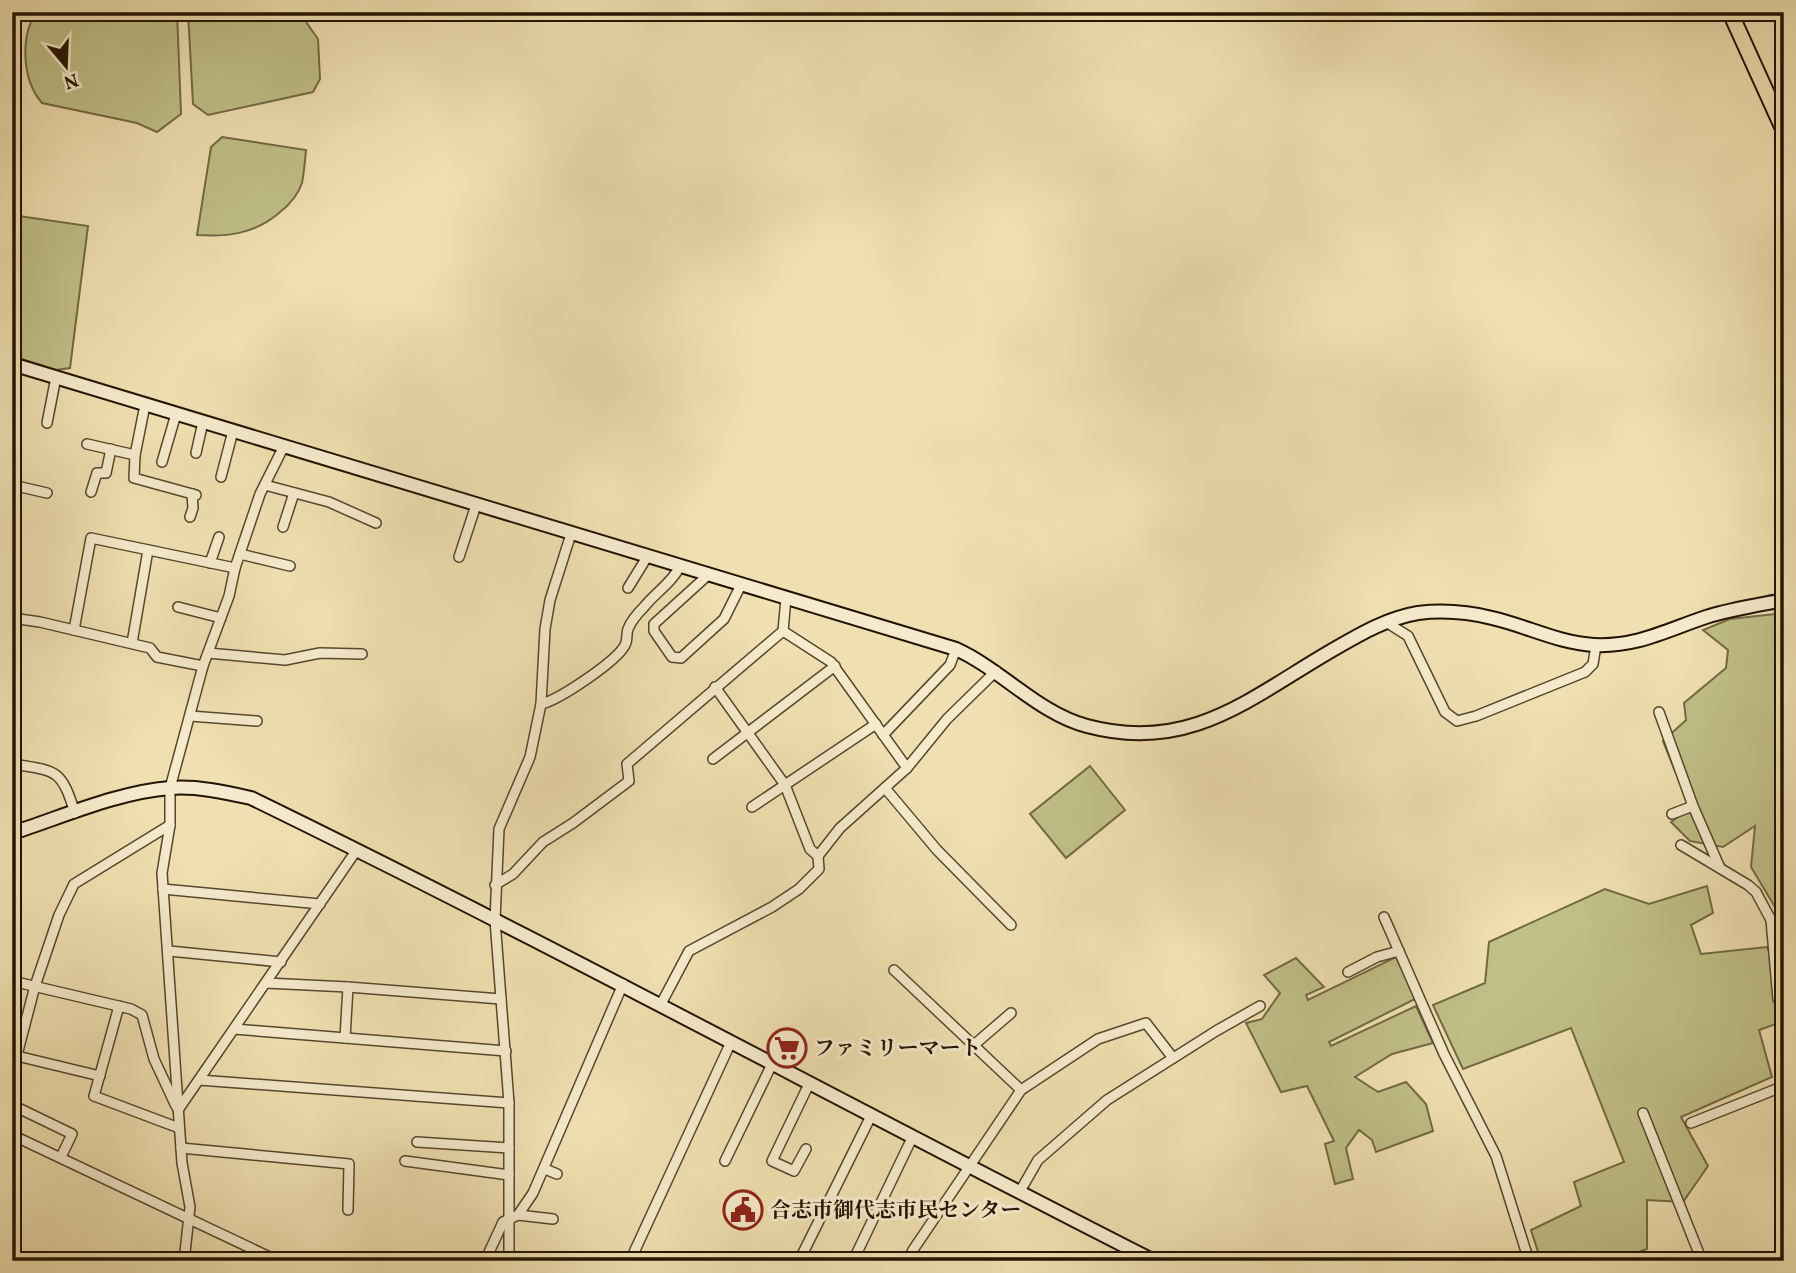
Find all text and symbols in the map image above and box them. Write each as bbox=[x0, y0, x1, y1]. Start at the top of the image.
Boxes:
north arrow bbox=[32, 32, 102, 102]
text: N bbox=[60, 66, 82, 95]
supermarket icon: ファミリーマート bbox=[766, 1027, 808, 1069]
place label: ファミリーマート bbox=[814, 1035, 982, 1064]
public building icon: 合志市御代志市民センター bbox=[722, 1189, 764, 1231]
place label: 合志市御代志市民センター bbox=[770, 1197, 1021, 1226]

